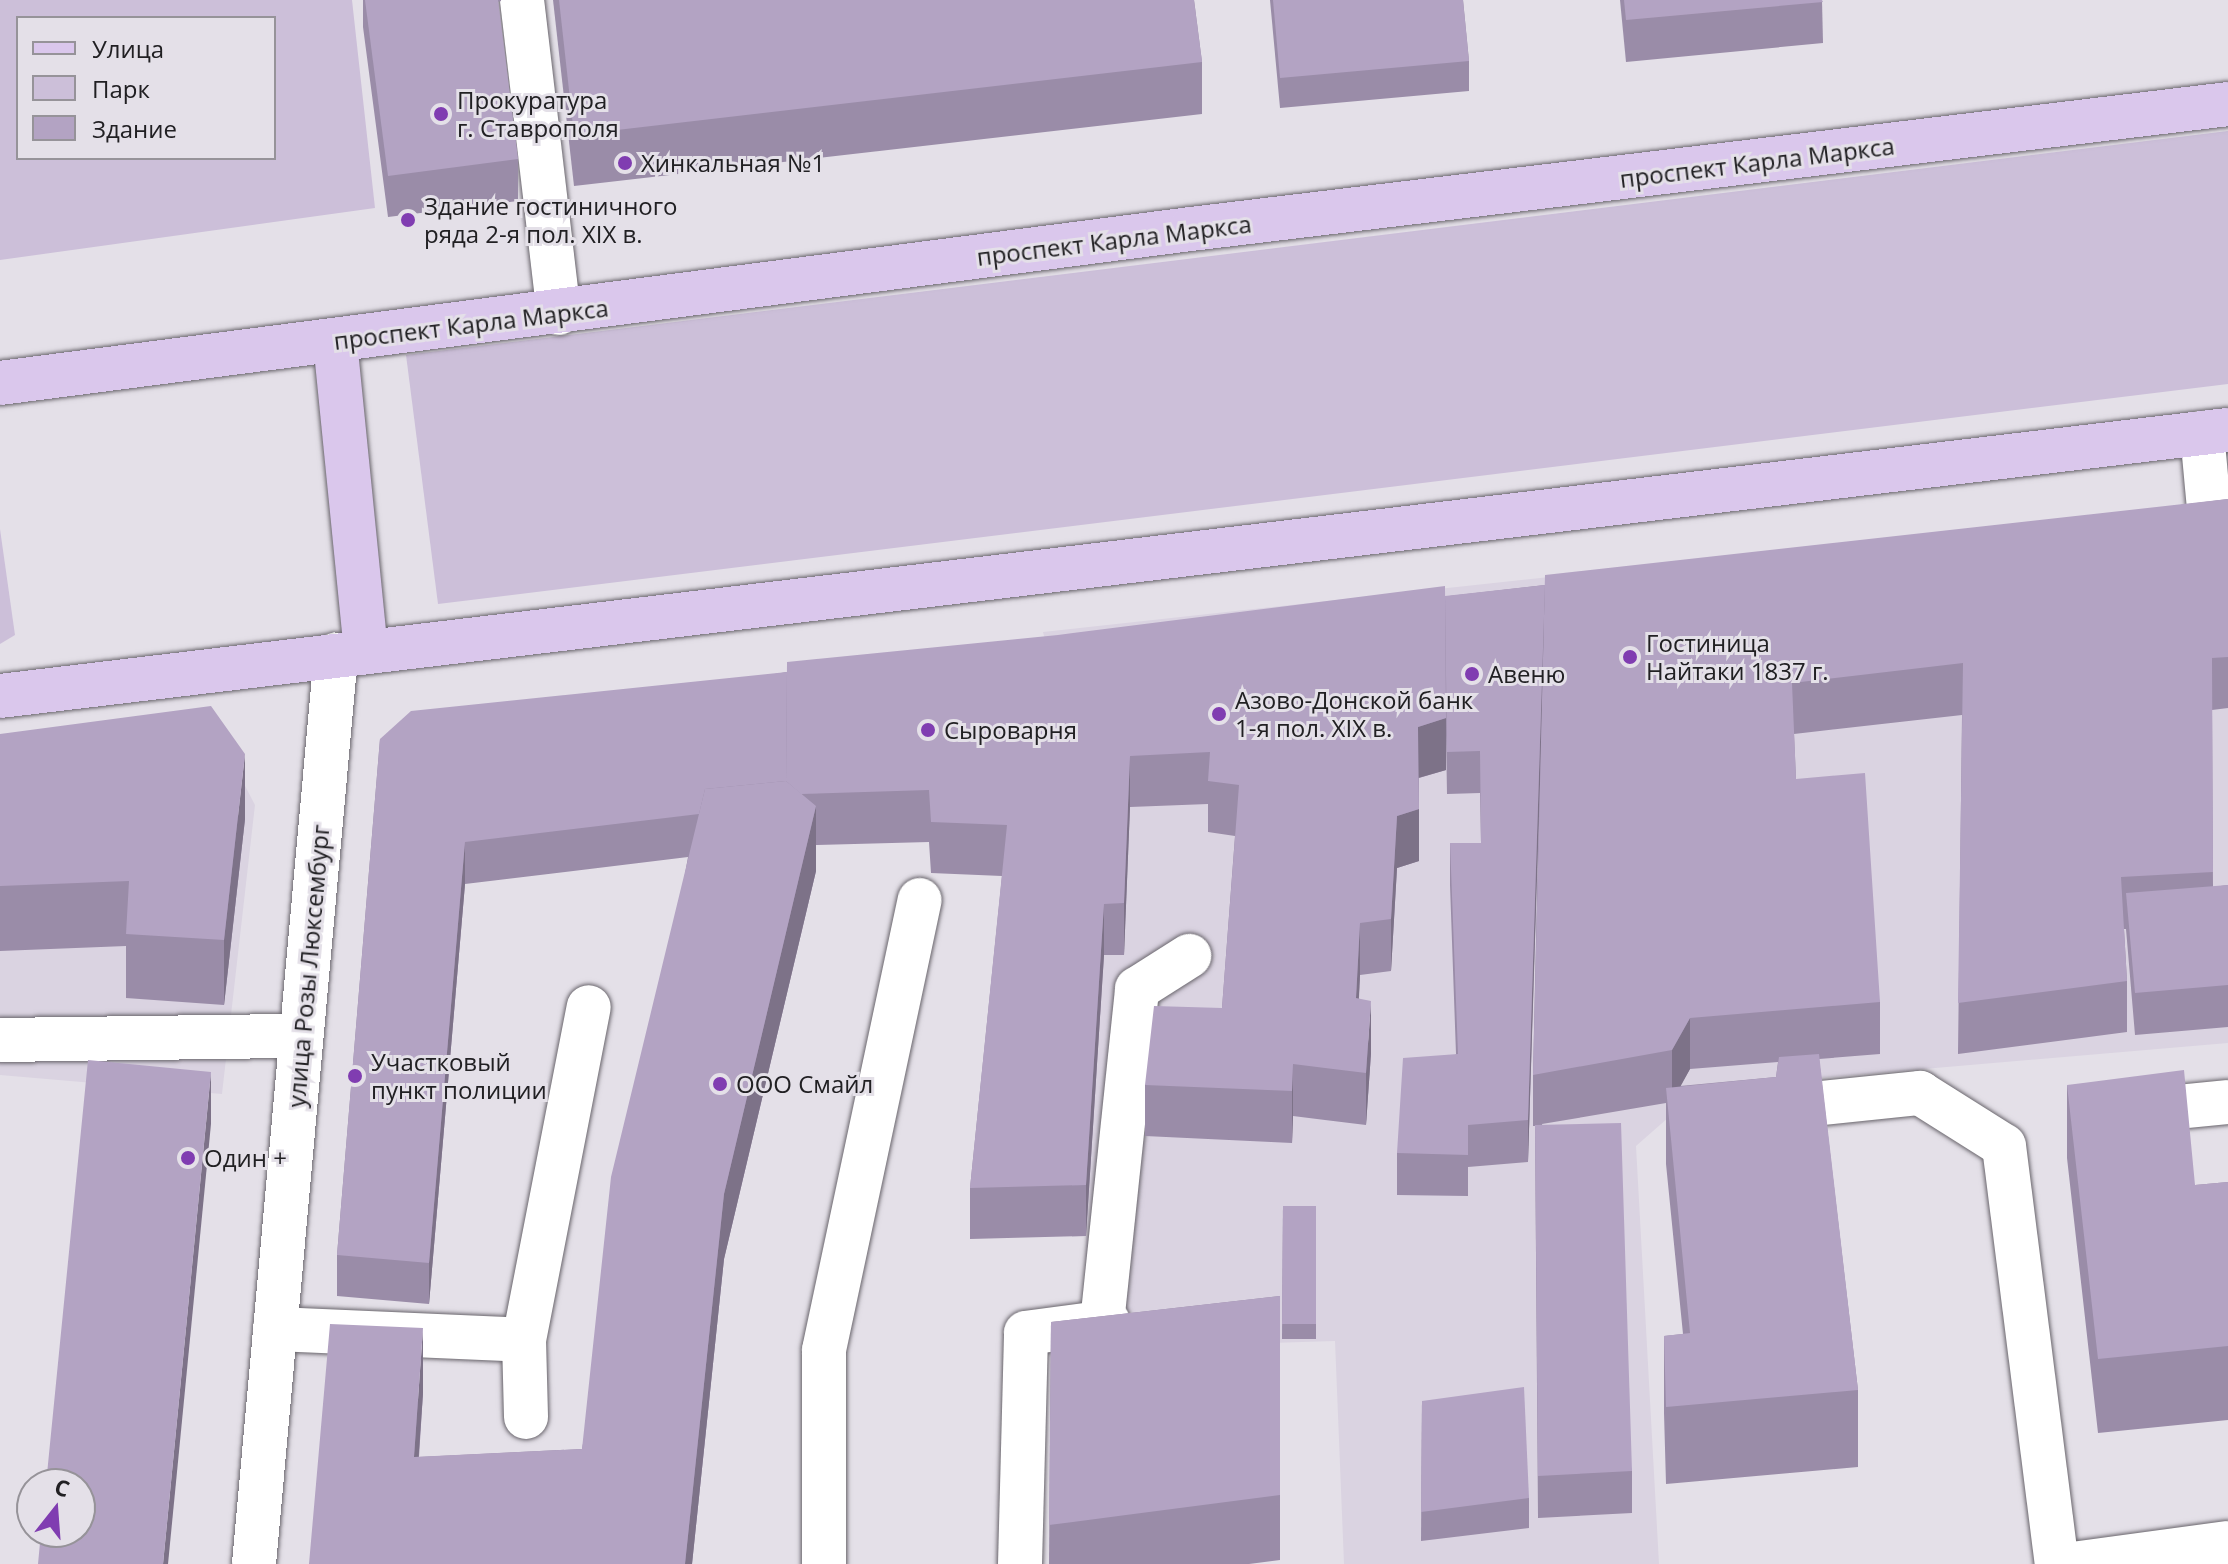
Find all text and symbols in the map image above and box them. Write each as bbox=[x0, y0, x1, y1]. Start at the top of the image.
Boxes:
legend bbox=[16, 16, 276, 160]
text: Улица bbox=[92, 32, 164, 65]
text: Парк bbox=[92, 72, 150, 105]
place label: Прокуратура г. Ставрополя bbox=[457, 86, 619, 142]
marker: Прокуратура г. Ставрополя bbox=[432, 105, 450, 123]
text: Здание bbox=[92, 112, 177, 145]
street label: проспект Карла Маркса bbox=[1618, 131, 1896, 193]
place label: Хинкальная №1 bbox=[641, 149, 825, 177]
marker: Хинкальная №1 bbox=[616, 154, 634, 172]
place label: Здание гостиничного ряда 2-я пол. XIX в. bbox=[424, 192, 678, 248]
street label: проспект Карла Маркса bbox=[975, 209, 1253, 271]
marker: Здание гостиничного ряда 2-я пол. XIX в. bbox=[399, 211, 417, 229]
street label: проспект Карла Маркса bbox=[332, 293, 610, 355]
place label: Гостиница Найтаки 1837 г. bbox=[1646, 629, 1829, 685]
marker: Гостиница Найтаки 1837 г. bbox=[1621, 648, 1639, 666]
place label: Авеню bbox=[1488, 660, 1566, 688]
marker: Авеню bbox=[1463, 665, 1481, 683]
place label: Азово-Донской банк 1-я пол. XIX в. bbox=[1235, 686, 1473, 742]
marker: Азово-Донской банк 1-я пол. XIX в. bbox=[1210, 705, 1228, 723]
place label: Сыроварня bbox=[944, 716, 1077, 744]
marker: Сыроварня bbox=[919, 721, 937, 739]
street label: улица Розы Люксембург bbox=[281, 823, 335, 1109]
place label: Участковый пункт полиции bbox=[371, 1048, 547, 1104]
marker: Участковый пункт полиции bbox=[346, 1067, 364, 1085]
place label: ООО Смайл bbox=[736, 1070, 873, 1098]
marker: ООО Смайл bbox=[711, 1075, 729, 1093]
place label: Один + bbox=[204, 1144, 287, 1172]
marker: Один + bbox=[179, 1149, 197, 1167]
north arrow bbox=[16, 1468, 96, 1548]
text: С bbox=[51, 1471, 74, 1503]

